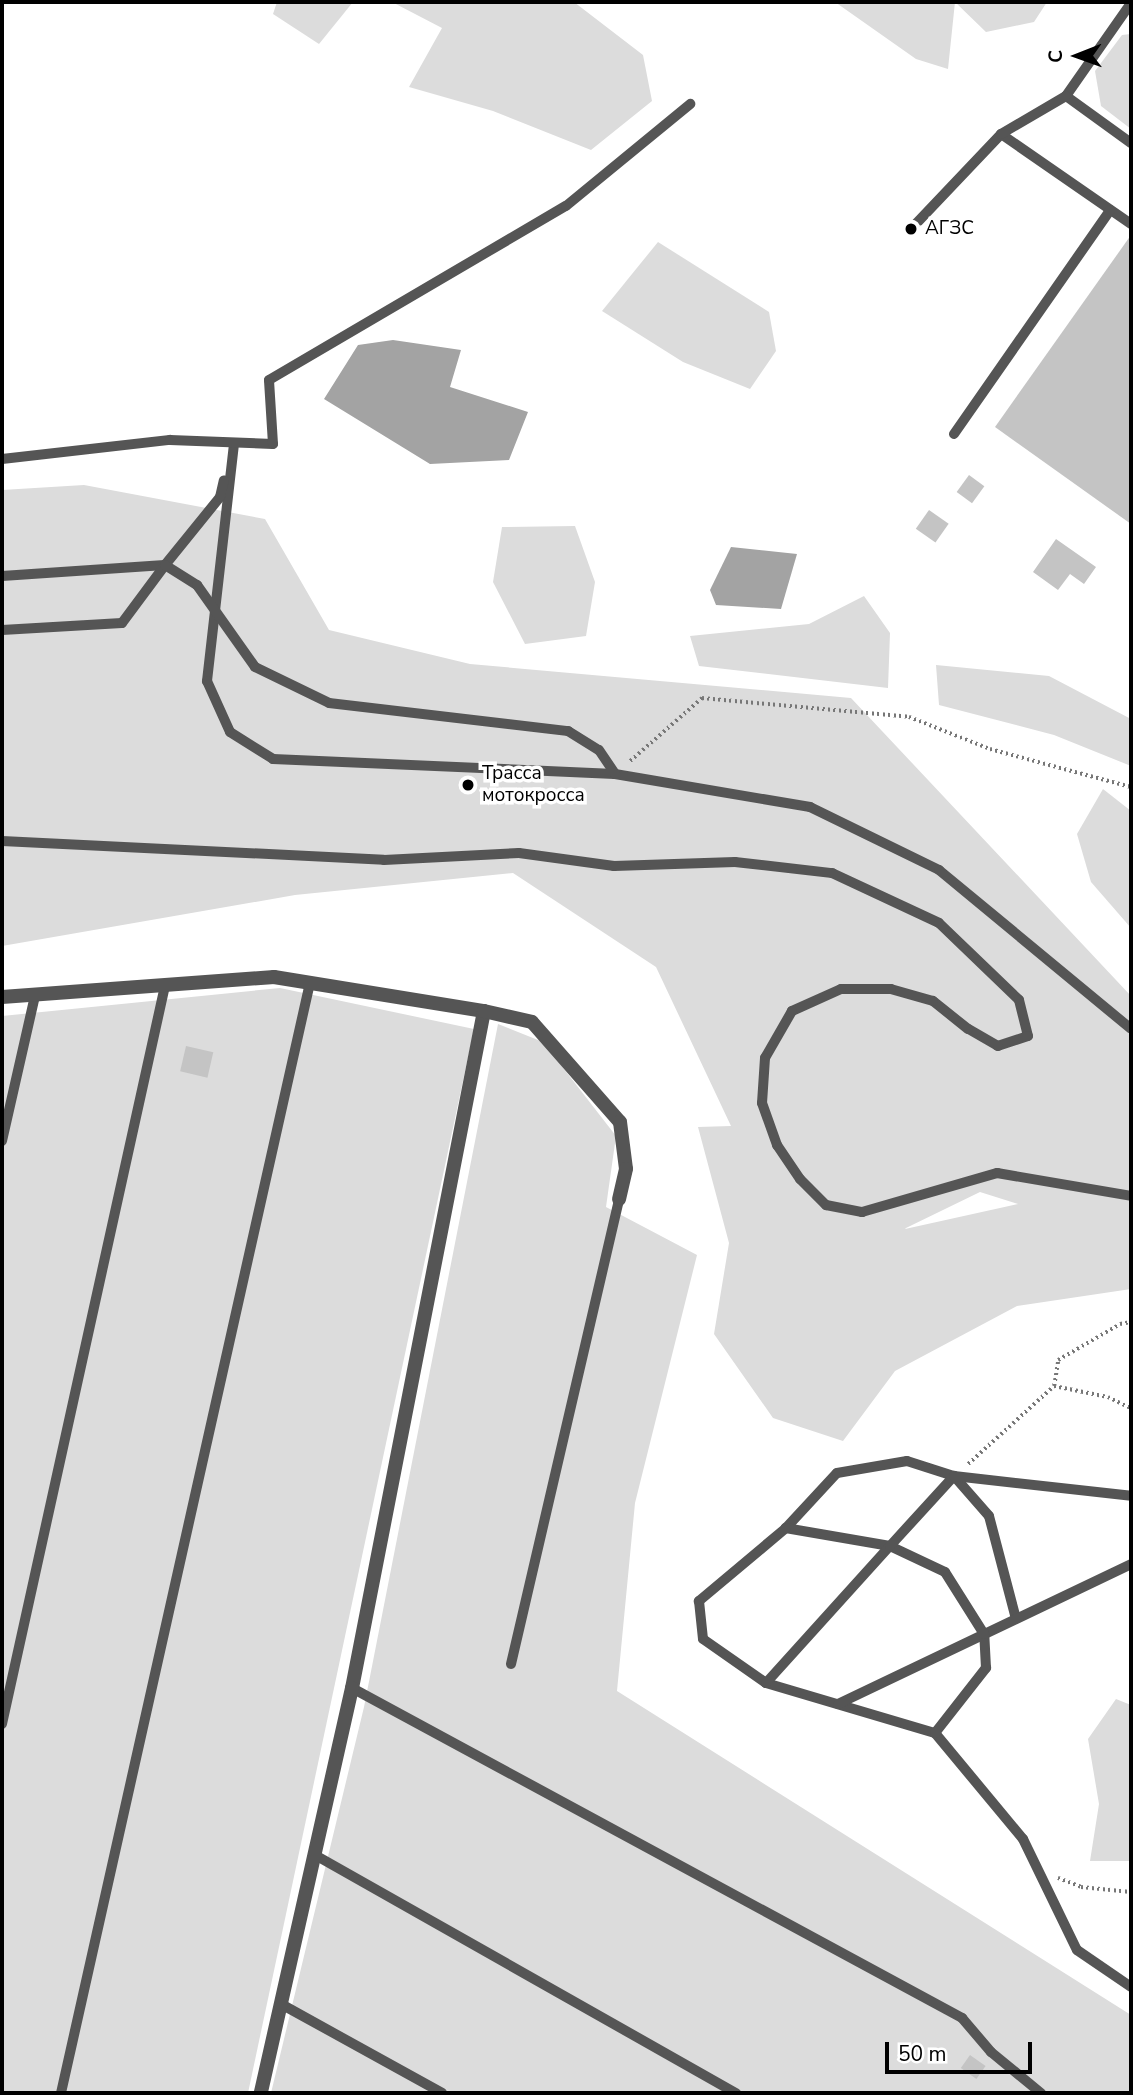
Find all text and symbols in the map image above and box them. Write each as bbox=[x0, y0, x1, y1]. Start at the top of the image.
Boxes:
north arrow bbox=[1042, 21, 1112, 91]
text: С bbox=[1043, 50, 1069, 63]
place label: АГЗС bbox=[925, 218, 974, 240]
marker: АГЗС bbox=[903, 221, 919, 237]
place label: Трасса мотокросса bbox=[482, 763, 585, 807]
marker: Трасса мотокросса bbox=[460, 777, 476, 793]
scale bar bbox=[888, 2028, 1035, 2072]
text: 50 m bbox=[898, 2040, 947, 2068]

